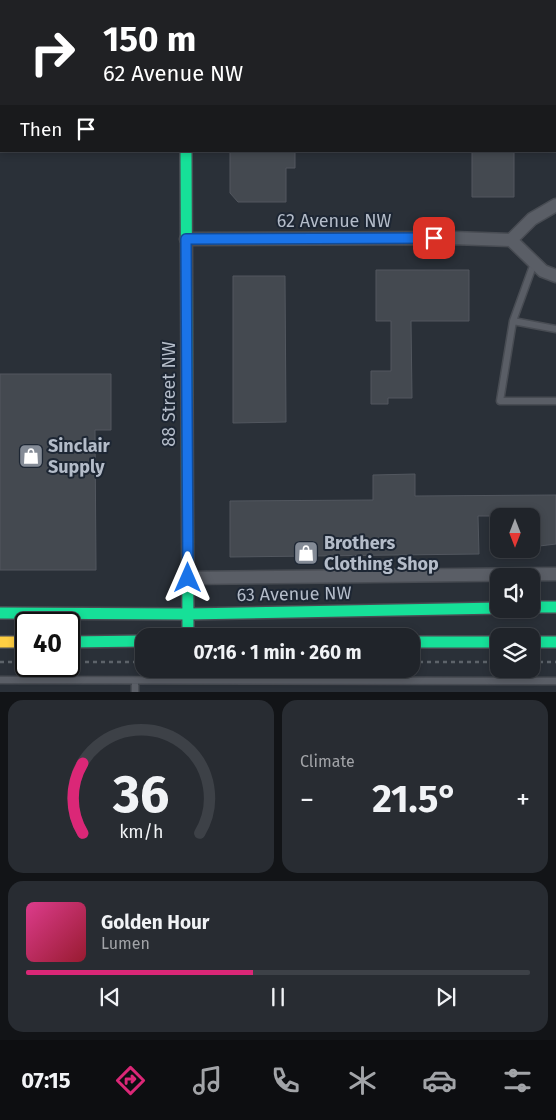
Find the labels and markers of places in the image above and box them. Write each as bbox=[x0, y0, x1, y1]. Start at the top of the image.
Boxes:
pin bbox=[413, 217, 455, 259]
place label: Sinclair Supply bbox=[48, 435, 111, 478]
shop icon: Sinclair Supply bbox=[18, 443, 44, 469]
place label: Brothers Clothing Shop bbox=[324, 532, 439, 575]
shop icon: Brothers Clothing Shop bbox=[293, 540, 319, 566]

